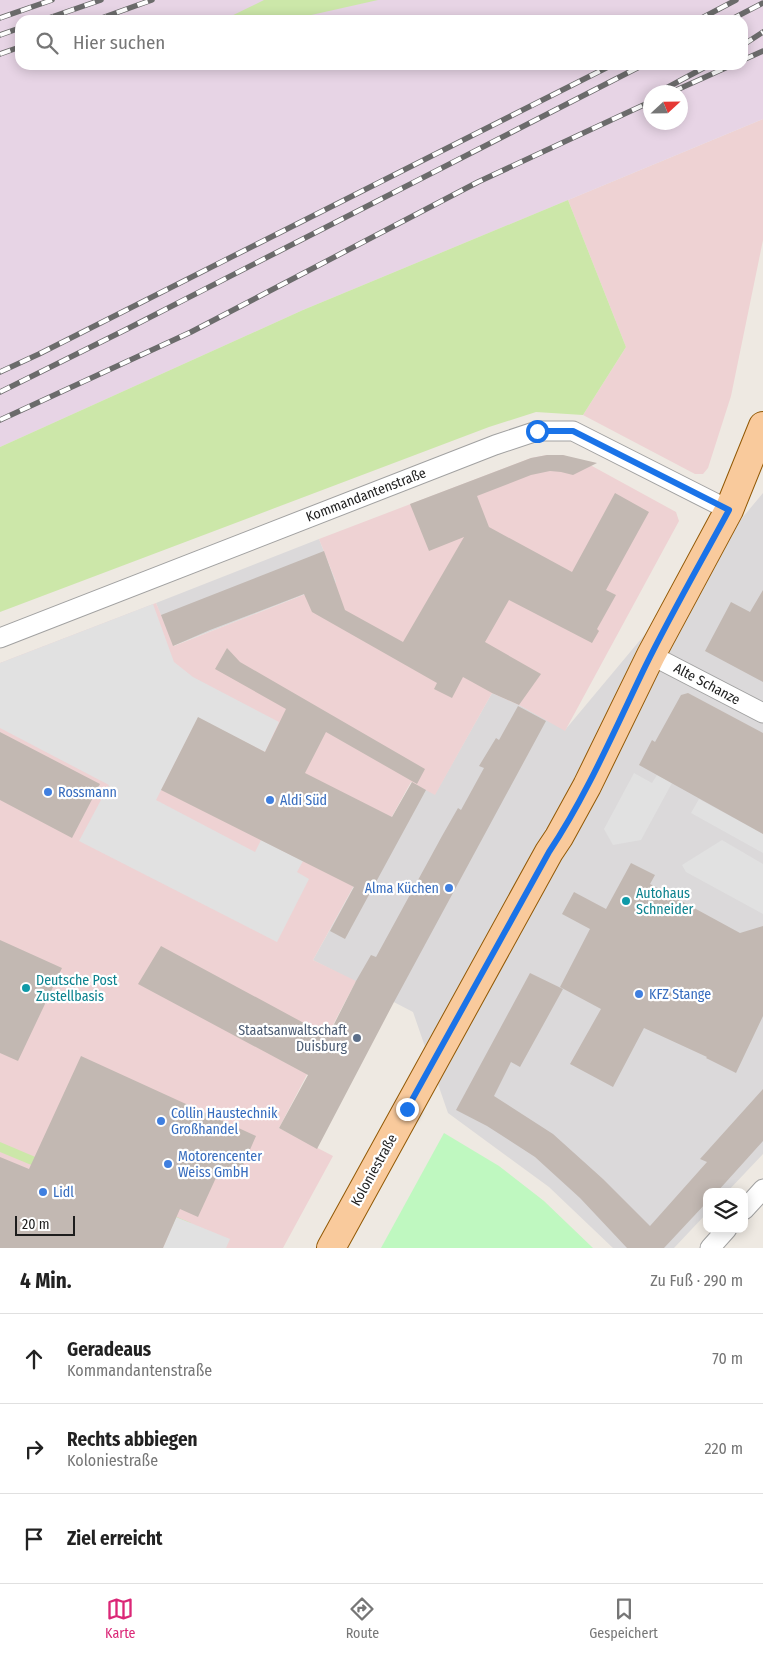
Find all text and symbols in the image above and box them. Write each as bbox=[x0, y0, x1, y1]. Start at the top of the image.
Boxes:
search box bbox=[15, 15, 748, 70]
icon: search bbox=[33, 29, 61, 57]
text: Hier suchen bbox=[73, 31, 165, 54]
north arrow bbox=[643, 85, 688, 130]
route start bbox=[526, 420, 549, 443]
street label: Kommandantenstraße bbox=[304, 464, 428, 526]
street label: Alte Schanze bbox=[671, 659, 743, 709]
place label: Rossmann bbox=[58, 784, 117, 801]
marker: Rossmann bbox=[42, 786, 54, 798]
place label: Aldi Süd bbox=[280, 792, 327, 809]
marker: Aldi Süd bbox=[264, 794, 276, 806]
place label: Alma Küchen bbox=[365, 880, 439, 897]
marker: Alma Küchen bbox=[443, 882, 455, 894]
place label: Autohaus Schneider bbox=[636, 885, 694, 918]
marker: Autohaus Schneider bbox=[620, 895, 632, 907]
place label: Deutsche Post Zustellbasis bbox=[36, 972, 118, 1005]
marker: Deutsche Post Zustellbasis bbox=[20, 982, 32, 994]
place label: KFZ Stange bbox=[649, 986, 711, 1003]
marker: KFZ Stange bbox=[633, 988, 645, 1000]
place label: Staatsanwaltschaft Duisburg bbox=[238, 1022, 347, 1055]
marker: Staatsanwaltschaft Duisburg bbox=[351, 1032, 363, 1044]
route end bbox=[396, 1098, 419, 1121]
place label: Collin Haustechnik Großhandel bbox=[171, 1105, 278, 1138]
marker: Collin Haustechnik Großhandel bbox=[155, 1115, 167, 1127]
street label: Koloniestraße bbox=[347, 1131, 401, 1209]
place label: Motorencenter Weiss GmbH bbox=[178, 1148, 262, 1181]
marker: Motorencenter Weiss GmbH bbox=[162, 1158, 174, 1170]
place label: Lidl bbox=[53, 1184, 74, 1201]
marker: Lidl bbox=[37, 1186, 49, 1198]
map controls bbox=[703, 1188, 748, 1233]
button: layers bbox=[703, 1188, 748, 1233]
scale bar bbox=[15, 1213, 75, 1236]
text: 20 m bbox=[22, 1216, 50, 1233]
text: 4 Min. bbox=[20, 1268, 72, 1294]
text: Zu Fuß · 290 m bbox=[650, 1271, 743, 1290]
text: Geradeaus bbox=[67, 1338, 151, 1361]
icon: ahead bbox=[20, 1345, 48, 1373]
text: 70 m bbox=[712, 1349, 743, 1368]
text: Kommandantenstraße bbox=[67, 1361, 212, 1380]
text: Rechts abbiegen bbox=[67, 1428, 197, 1451]
icon: right bbox=[20, 1435, 48, 1463]
text: 220 m bbox=[704, 1439, 743, 1458]
text: Koloniestraße bbox=[67, 1451, 158, 1470]
icon: arrive bbox=[20, 1525, 48, 1553]
text: Ziel erreicht bbox=[67, 1527, 163, 1550]
tab: Karte bbox=[105, 1595, 135, 1642]
tab: Route bbox=[346, 1595, 379, 1642]
tab: Gespeichert bbox=[589, 1595, 658, 1642]

